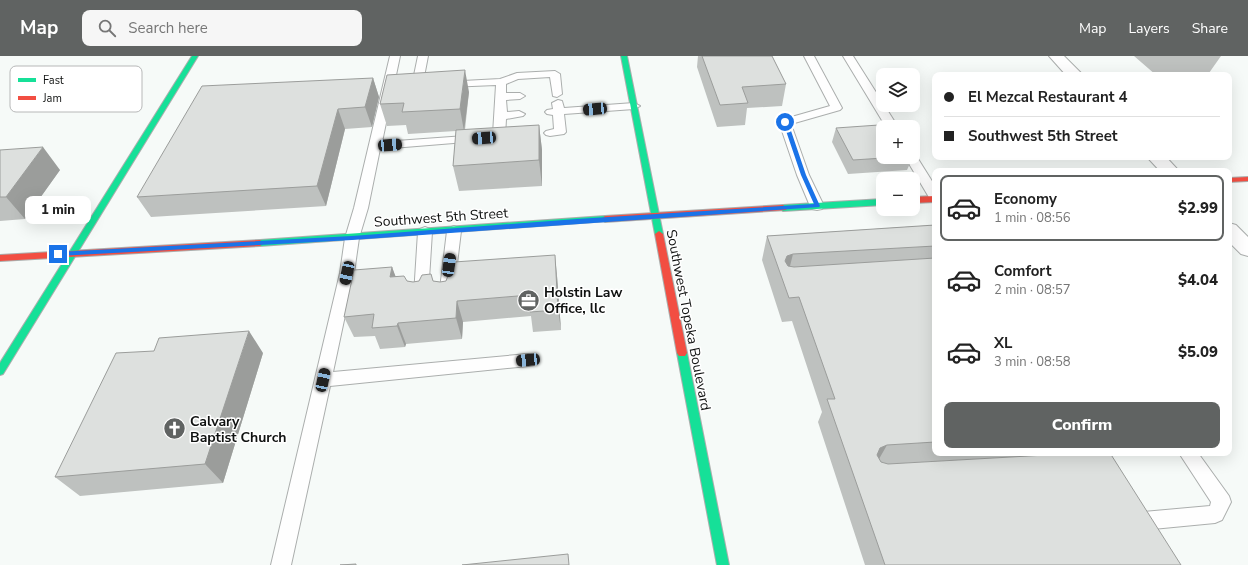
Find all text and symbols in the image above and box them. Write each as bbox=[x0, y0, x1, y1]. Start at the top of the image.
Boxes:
search box bbox=[82, 10, 362, 46]
text: Map bbox=[20, 15, 58, 41]
icon: search bbox=[96, 17, 118, 39]
text: Search here bbox=[128, 18, 208, 38]
text: Map bbox=[1079, 19, 1106, 38]
text: Layers bbox=[1128, 19, 1170, 38]
text: Share bbox=[1192, 19, 1228, 38]
legend bbox=[10, 66, 142, 112]
map controls bbox=[876, 68, 920, 216]
button: layers bbox=[876, 68, 920, 112]
text: Fast bbox=[43, 73, 64, 88]
text: El Mezcal Restaurant 4 bbox=[968, 87, 1128, 107]
text: Jam bbox=[42, 91, 62, 106]
car bbox=[583, 102, 607, 116]
route start bbox=[776, 113, 794, 131]
button: + bbox=[876, 120, 920, 164]
text: Southwest 5th Street bbox=[968, 126, 1118, 146]
car bbox=[472, 131, 496, 145]
car bbox=[378, 138, 402, 152]
button: − bbox=[876, 172, 920, 216]
text: Economy bbox=[994, 189, 1057, 209]
icon: car bbox=[946, 190, 982, 226]
callout: 1 min bbox=[25, 196, 91, 224]
text: $2.99 bbox=[1178, 198, 1218, 218]
text: 1 min bbox=[41, 201, 75, 219]
street label: Southwest 5th Street bbox=[373, 203, 509, 232]
text: 1 min · 08:56 bbox=[994, 209, 1070, 227]
street label: Southwest Topeka Boulevard bbox=[662, 228, 715, 412]
route end bbox=[49, 245, 67, 263]
car bbox=[441, 252, 457, 278]
car bbox=[339, 260, 355, 286]
text: Comfort bbox=[994, 261, 1051, 281]
icon: car bbox=[946, 262, 982, 298]
text: $4.04 bbox=[1178, 270, 1218, 290]
text: 2 min · 08:57 bbox=[994, 281, 1070, 299]
place label: Holstin Law Office, llc bbox=[544, 283, 622, 318]
office icon: Holstin Law Office, llc bbox=[516, 287, 542, 313]
text: XL bbox=[994, 333, 1013, 353]
icon: car bbox=[946, 334, 982, 370]
text: $5.09 bbox=[1178, 342, 1218, 362]
car bbox=[515, 353, 541, 367]
text: 3 min · 08:58 bbox=[994, 353, 1070, 371]
car bbox=[315, 367, 331, 393]
button: Confirm bbox=[944, 402, 1220, 448]
place label: Calvary Baptist Church bbox=[190, 412, 286, 447]
church icon: Calvary Baptist Church bbox=[162, 416, 188, 442]

